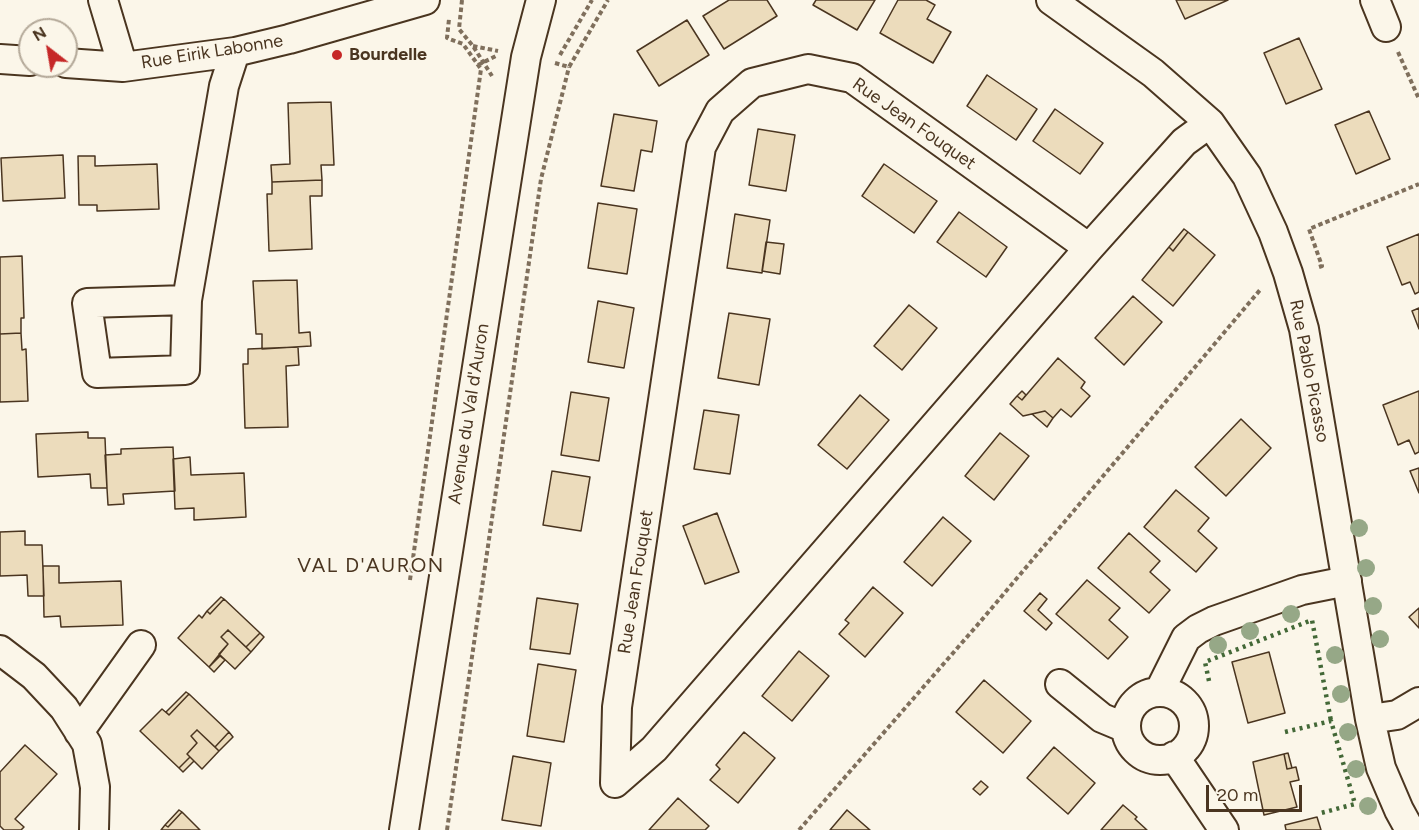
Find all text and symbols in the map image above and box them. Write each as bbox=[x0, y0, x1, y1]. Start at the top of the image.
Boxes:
north arrow bbox=[18, 18, 78, 78]
text: N bbox=[29, 23, 50, 45]
street label: Rue Eirik Labonne bbox=[140, 30, 284, 74]
place label: Bourdelle bbox=[349, 44, 427, 66]
marker: Bourdelle bbox=[330, 48, 344, 62]
street label: Rue Jean Fouquet bbox=[848, 73, 980, 175]
street label: Rue Pablo Picasso bbox=[1285, 298, 1333, 444]
street label: Avenue du Val d'Auron bbox=[444, 322, 494, 506]
street label: Rue Jean Fouquet bbox=[614, 508, 658, 656]
district label: VAL D'AURON bbox=[297, 554, 445, 578]
scale bar bbox=[1209, 773, 1305, 811]
text: 20 m bbox=[1217, 784, 1258, 806]

